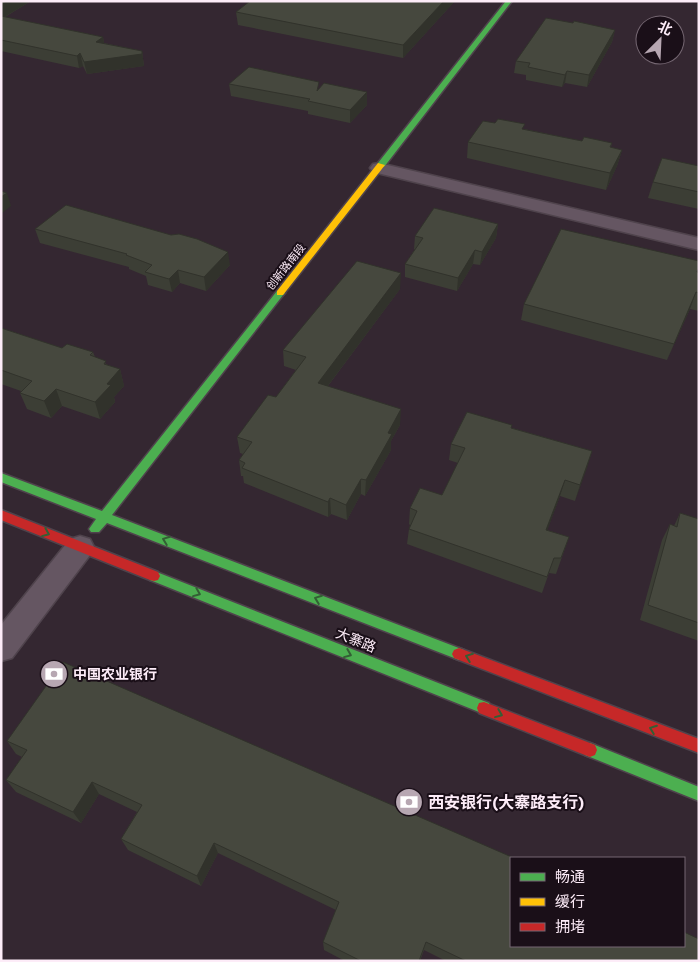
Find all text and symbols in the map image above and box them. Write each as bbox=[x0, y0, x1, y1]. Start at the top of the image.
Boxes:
north arrow bbox=[635, 15, 685, 65]
text: 北 bbox=[656, 18, 675, 38]
street label: 创新路南段 bbox=[264, 241, 308, 293]
one-way arrow bbox=[42, 527, 50, 537]
one-way arrow bbox=[162, 536, 171, 546]
one-way arrow bbox=[192, 587, 201, 598]
one-way arrow bbox=[314, 595, 322, 605]
street label: 大寨路 bbox=[334, 625, 378, 655]
one-way arrow bbox=[343, 647, 352, 658]
one-way arrow bbox=[465, 653, 474, 664]
bank icon: 中国农业银行 bbox=[39, 659, 69, 689]
place label: 中国农业银行 bbox=[73, 666, 157, 682]
one-way arrow bbox=[494, 708, 503, 718]
one-way arrow bbox=[649, 725, 658, 735]
bank icon: 西安银行(大寨路支行) bbox=[394, 787, 424, 817]
place label: 西安银行(大寨路支行) bbox=[428, 793, 585, 812]
legend bbox=[510, 857, 685, 947]
text: 畅通 bbox=[555, 868, 585, 886]
text: 缓行 bbox=[555, 893, 585, 911]
text: 拥堵 bbox=[555, 918, 585, 936]

